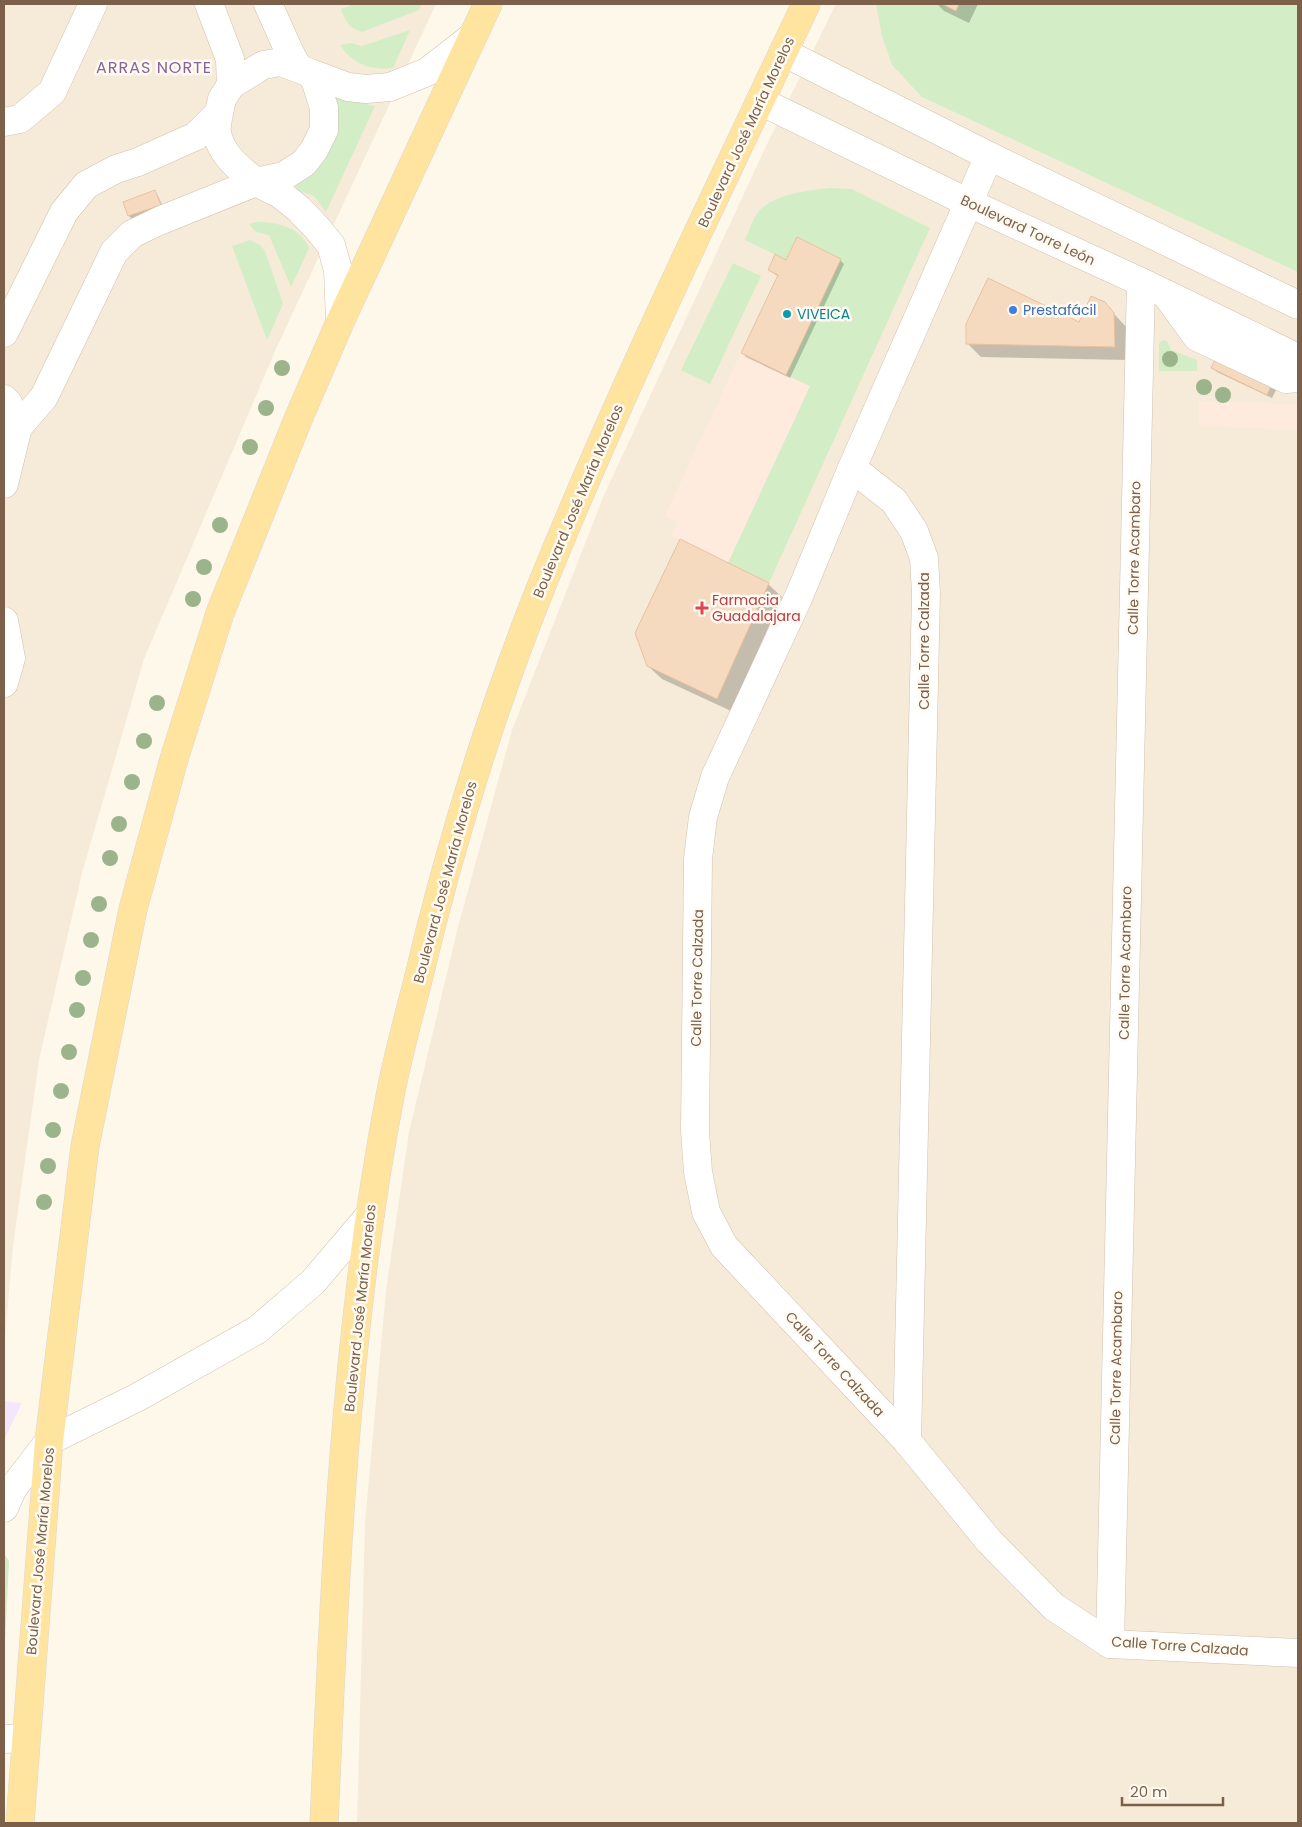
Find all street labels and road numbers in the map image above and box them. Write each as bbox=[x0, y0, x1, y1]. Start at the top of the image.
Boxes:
street label: Boulevard José María Morelos bbox=[693, 33, 799, 231]
street label: Boulevard Torre León bbox=[957, 190, 1099, 270]
street label: Boulevard José María Morelos bbox=[528, 401, 628, 601]
street label: Calle Torre Acambaro bbox=[1123, 481, 1145, 635]
street label: Calle Torre Calzada bbox=[914, 572, 934, 710]
street label: Boulevard José María Morelos bbox=[408, 779, 482, 985]
street label: Calle Torre Acambaro bbox=[1114, 886, 1136, 1040]
street label: Calle Torre Calzada bbox=[686, 909, 708, 1047]
street label: Boulevard José María Morelos bbox=[339, 1203, 381, 1413]
street label: Calle Torre Acambaro bbox=[1105, 1291, 1127, 1445]
street label: Calle Torre Calzada bbox=[781, 1307, 889, 1421]
street label: Boulevard José María Morelos bbox=[21, 1446, 59, 1656]
street label: Calle Torre Calzada bbox=[1111, 1631, 1249, 1661]

